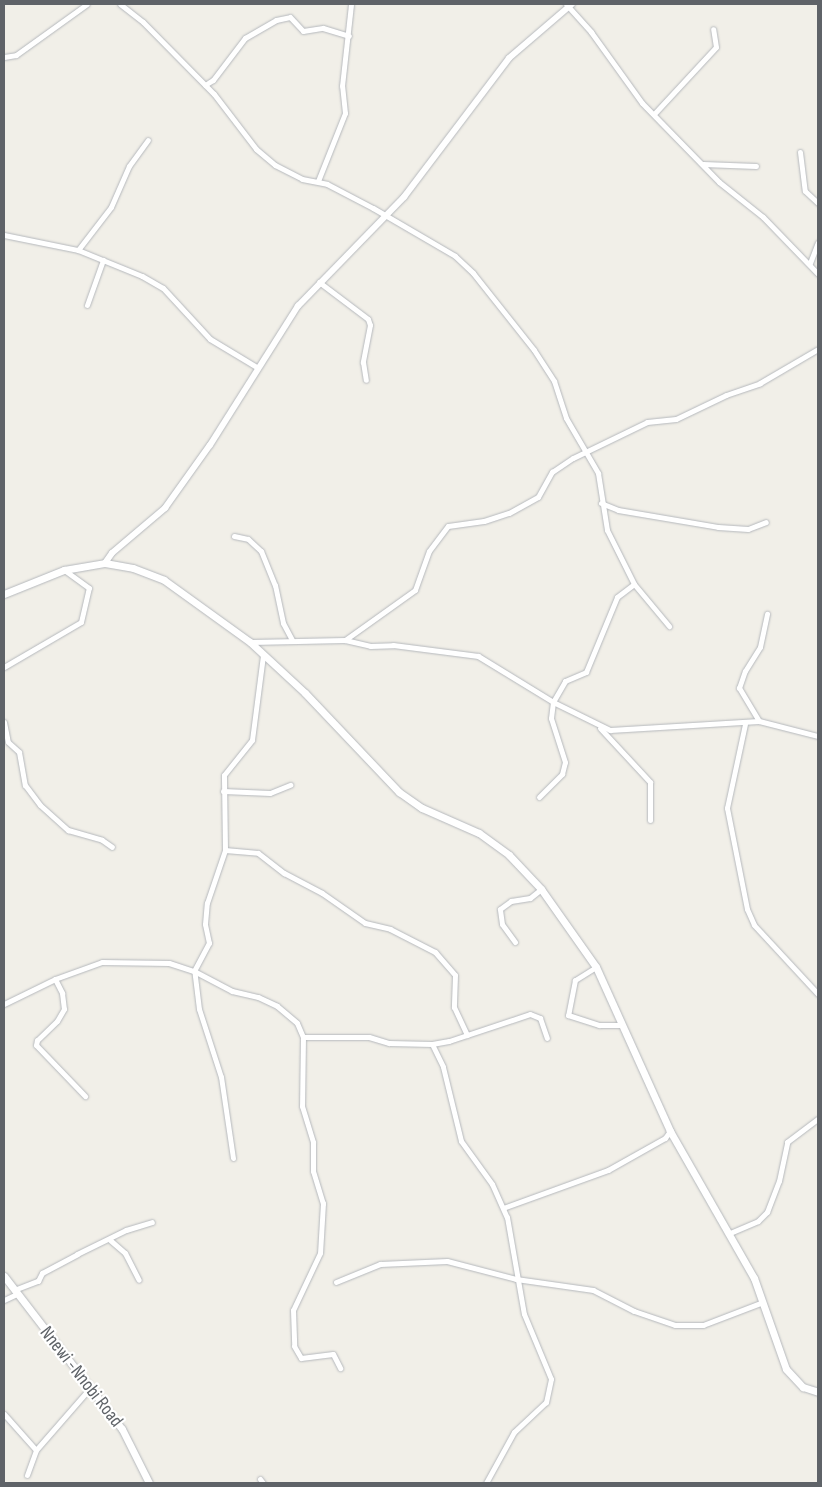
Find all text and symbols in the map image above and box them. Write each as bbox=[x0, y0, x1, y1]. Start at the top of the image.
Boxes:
street label: Nnewi -Nnobi Road bbox=[35, 1322, 127, 1432]

